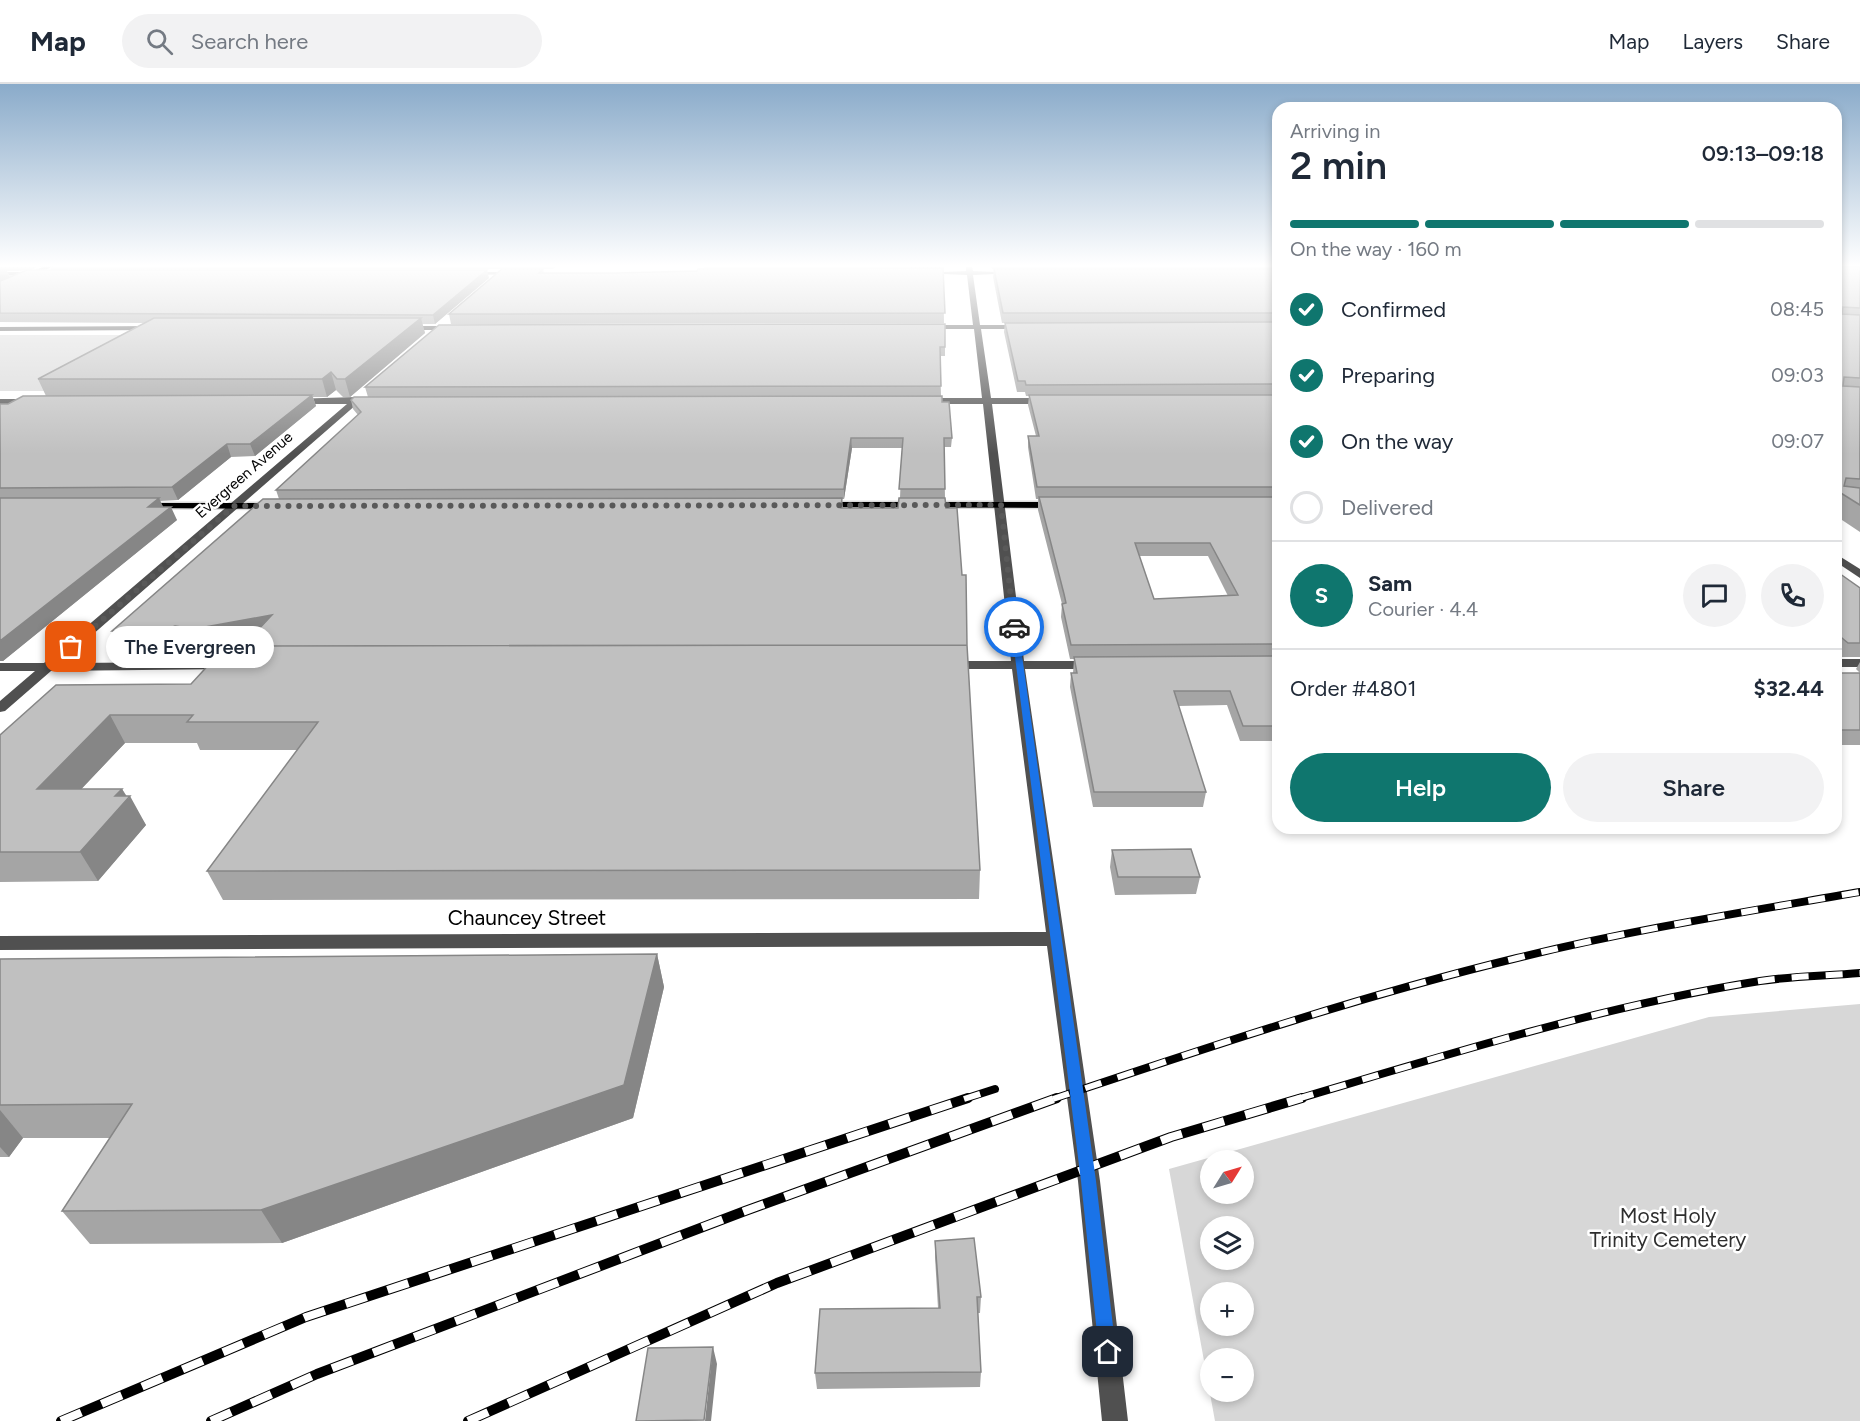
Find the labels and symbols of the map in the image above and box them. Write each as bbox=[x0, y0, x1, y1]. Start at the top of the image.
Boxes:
street label: Evergreen Avenue bbox=[192, 428, 296, 522]
courier bbox=[984, 597, 1044, 657]
pin bbox=[45, 621, 96, 672]
callout: The Evergreen bbox=[107, 626, 275, 668]
street label: Chauncey Street bbox=[448, 905, 606, 930]
north arrow bbox=[1200, 1150, 1254, 1204]
park label: Most Holy Trinity Cemetery bbox=[1590, 1203, 1746, 1252]
pin bbox=[1082, 1326, 1133, 1377]

